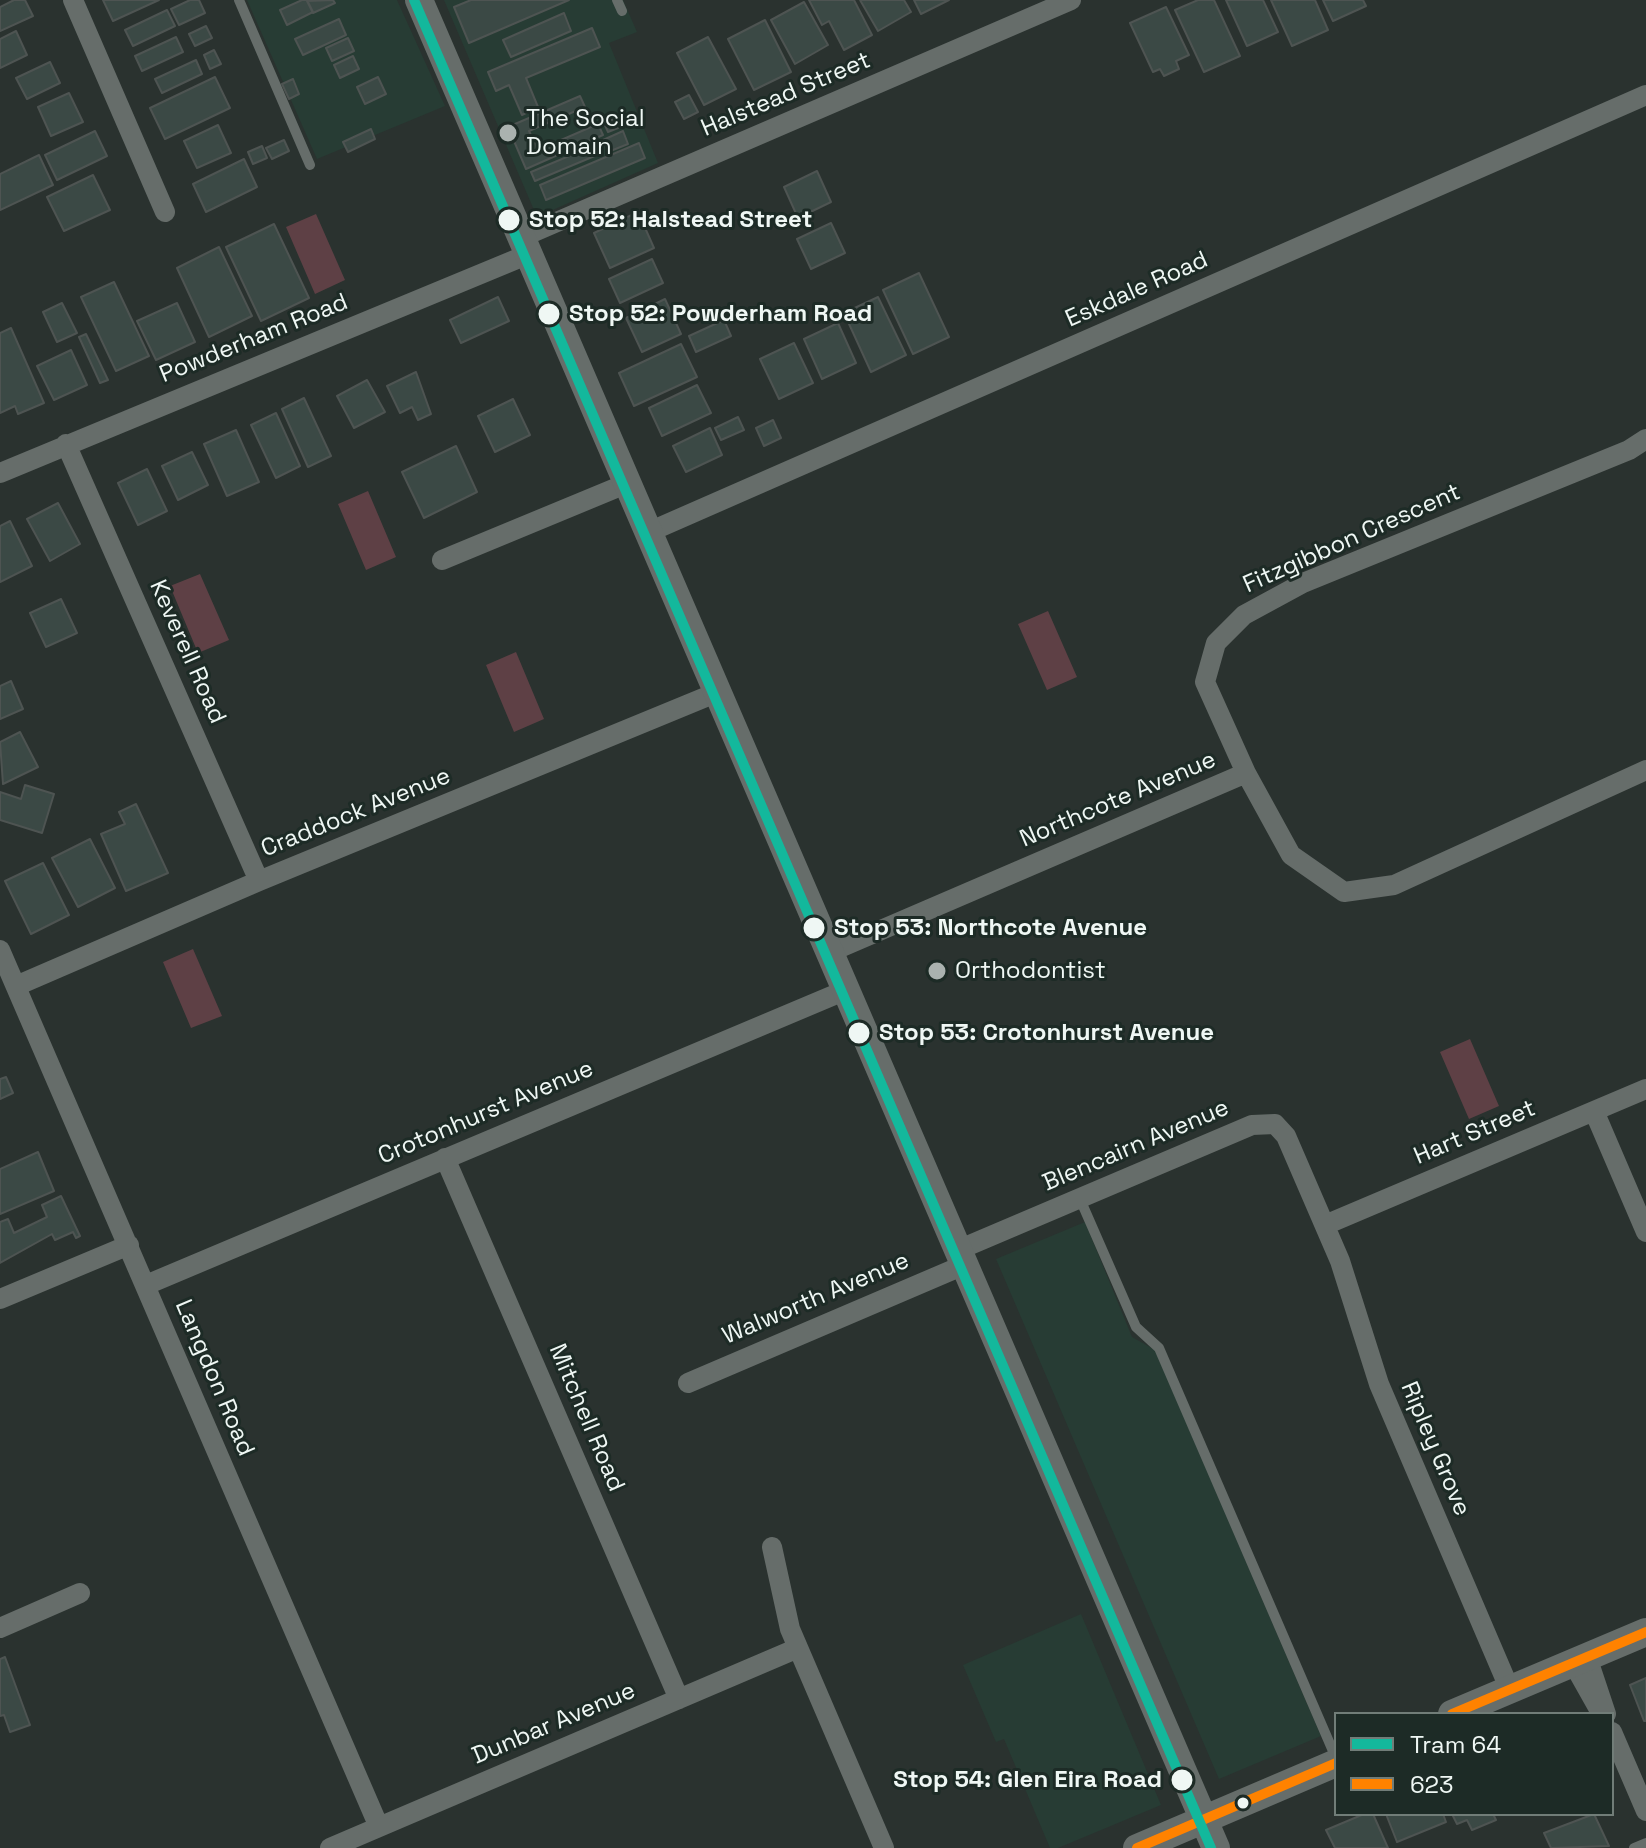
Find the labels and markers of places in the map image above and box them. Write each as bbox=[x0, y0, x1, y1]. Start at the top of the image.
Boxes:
place label: The Social Domain bbox=[526, 105, 645, 161]
marker: The Social Domain bbox=[497, 122, 519, 144]
place label: Stop 52: Halstead Street bbox=[529, 206, 812, 234]
marker: Stop 52: Halstead Street bbox=[496, 207, 522, 233]
place label: Stop 52: Powderham Road bbox=[569, 300, 872, 328]
marker: Stop 52: Powderham Road bbox=[536, 301, 562, 327]
place label: Stop 53: Northcote Avenue bbox=[834, 914, 1147, 942]
marker: Stop 53: Northcote Avenue bbox=[801, 915, 827, 941]
place label: Orthodontist bbox=[955, 957, 1106, 985]
marker: Orthodontist bbox=[926, 960, 948, 982]
place label: Stop 53: Crotonhurst Avenue bbox=[879, 1019, 1214, 1047]
marker: Stop 53: Crotonhurst Avenue bbox=[846, 1020, 872, 1046]
place label: Stop 54: Glen Eira Road bbox=[893, 1766, 1162, 1794]
marker: Stop 54: Glen Eira Road bbox=[1169, 1767, 1195, 1793]
unlabelled marker bbox=[1235, 1795, 1251, 1811]

